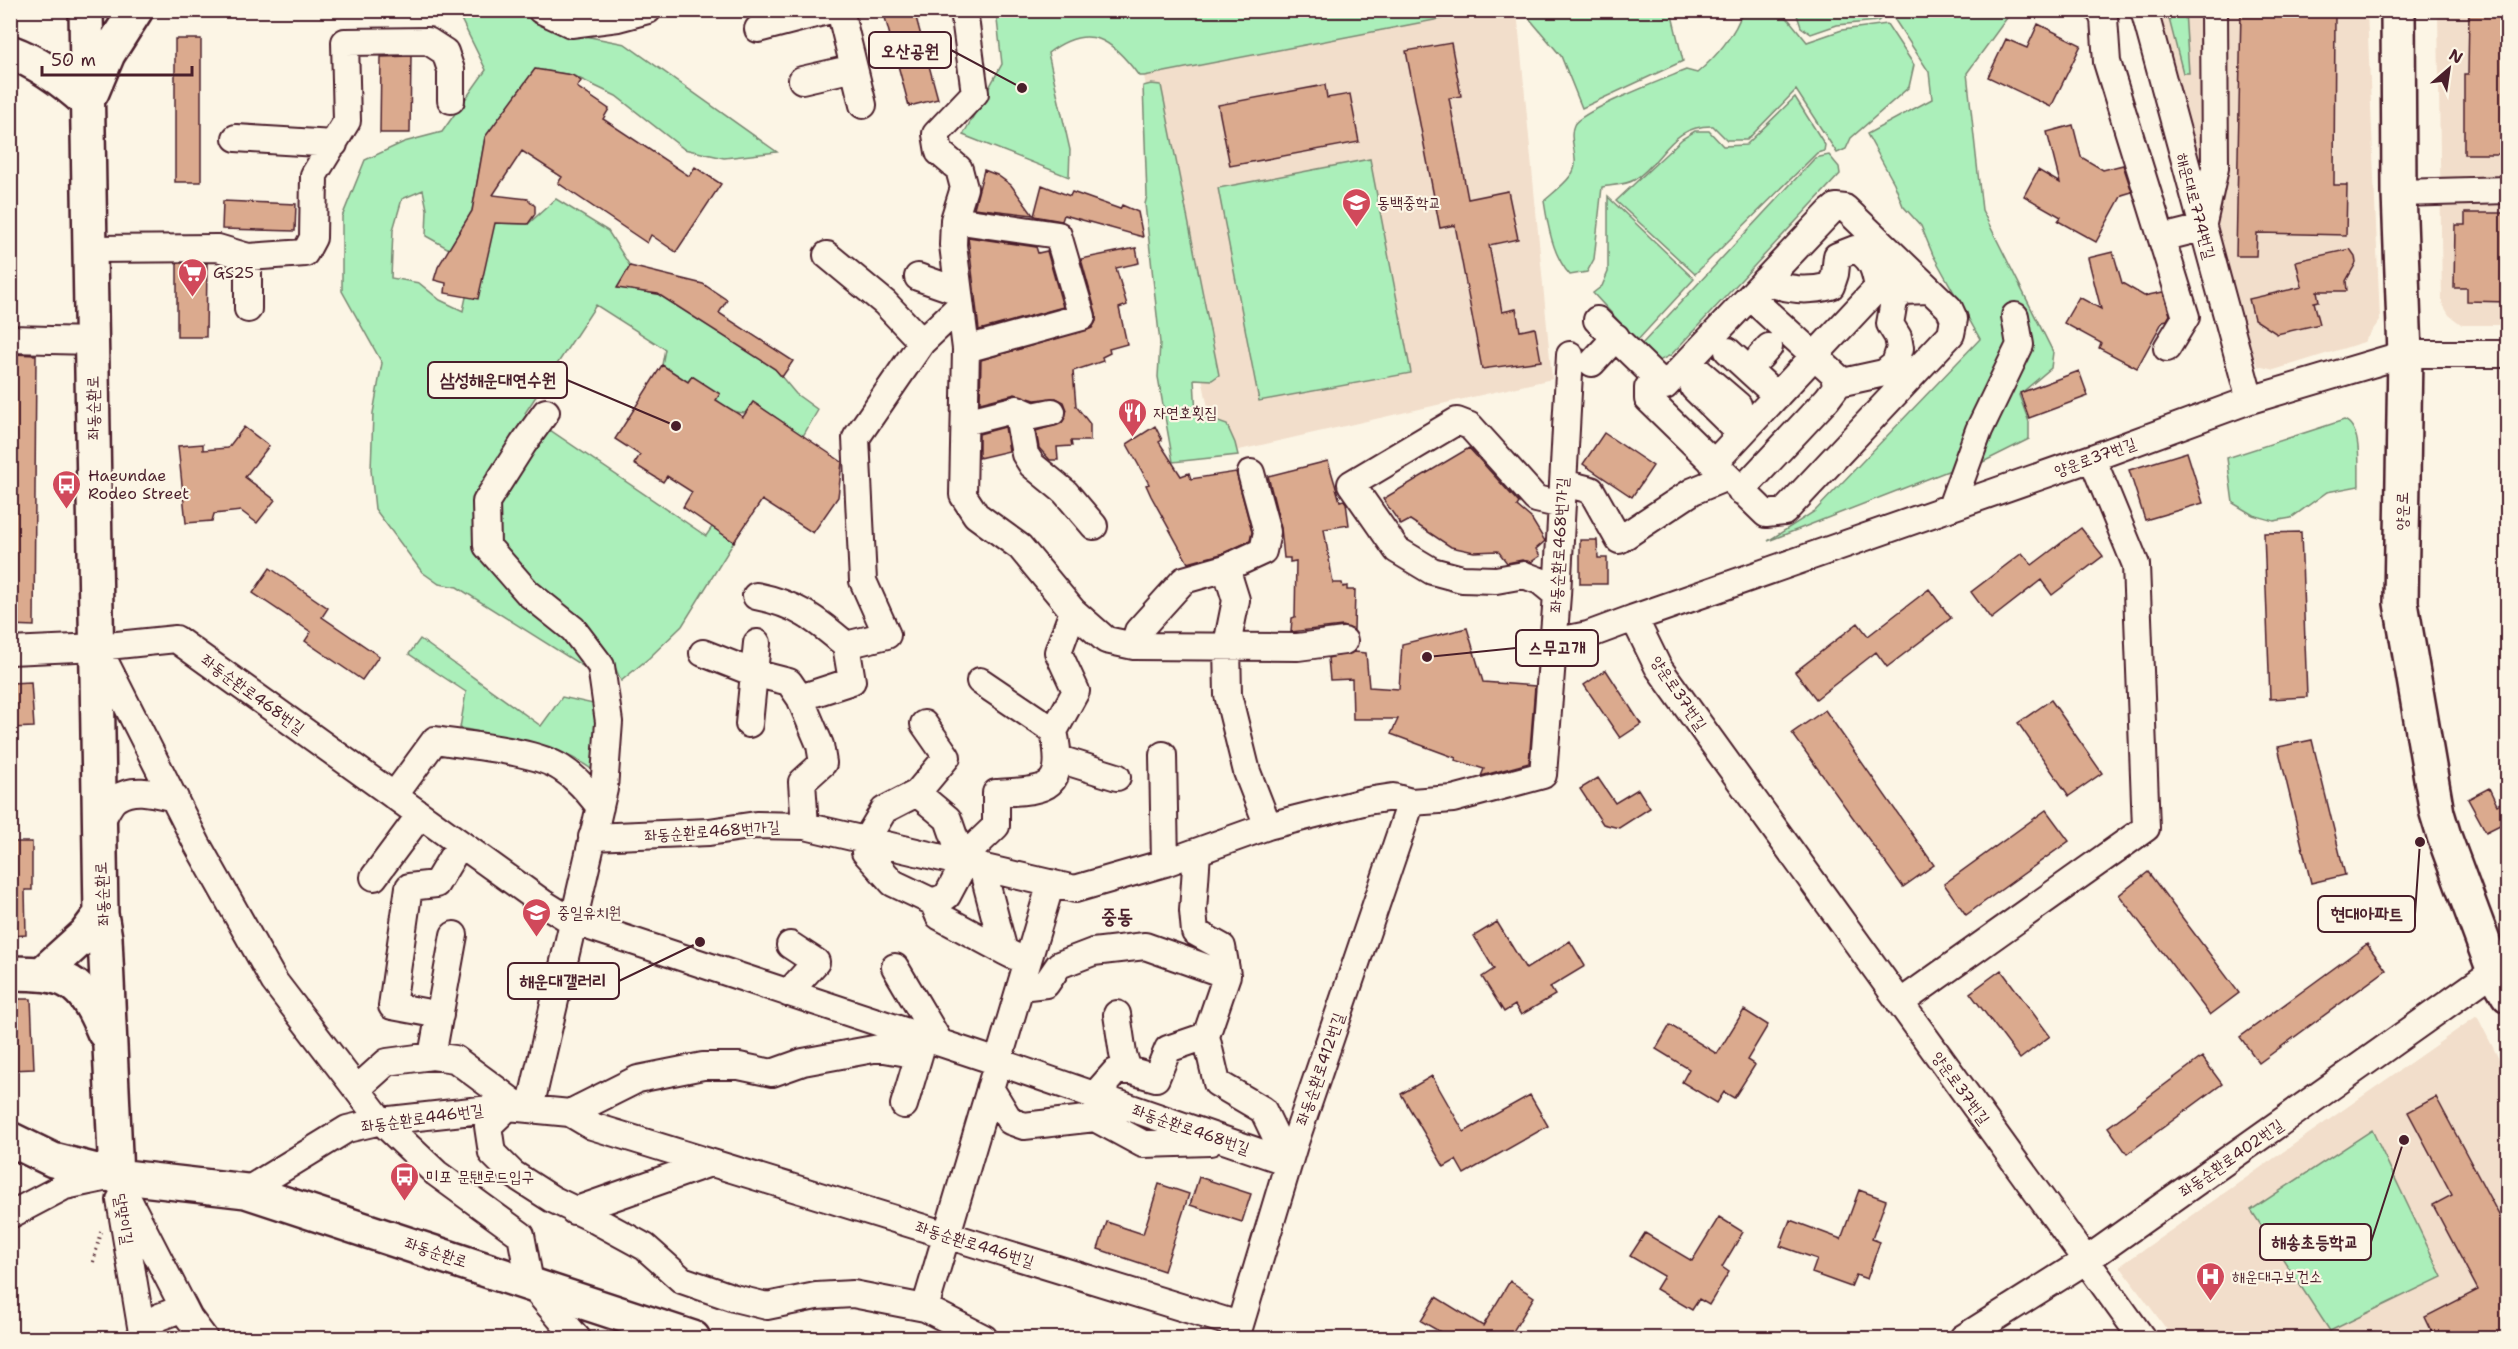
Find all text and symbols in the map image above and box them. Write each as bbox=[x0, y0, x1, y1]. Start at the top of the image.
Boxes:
callout: 오산공원 bbox=[869, 32, 951, 68]
scale bar bbox=[42, 39, 192, 77]
text: 오산공원 bbox=[881, 39, 939, 63]
north arrow bbox=[2419, 39, 2479, 99]
text: N bbox=[2445, 44, 2467, 69]
text: 50 m bbox=[51, 48, 96, 72]
street label: 해운대로774번길 bbox=[2172, 151, 2220, 262]
school or university icon: 동백중학교 bbox=[1340, 186, 1372, 228]
place label: 동백중학교 bbox=[1377, 192, 1441, 213]
supermarket icon: GS25 bbox=[176, 256, 208, 298]
place label: GS25 bbox=[213, 262, 254, 283]
callout: 삼성해운대연수원 bbox=[428, 362, 567, 398]
text: 삼성해운대연수원 bbox=[440, 368, 556, 392]
street label: 좌동순환로 bbox=[82, 376, 104, 440]
restaurant icon: 자연호횟집 bbox=[1116, 396, 1148, 438]
place label: 자연호횟집 bbox=[1153, 402, 1217, 423]
street label: 양운로37번길 bbox=[2051, 432, 2139, 481]
place label: Haeundae Rodeo Street bbox=[88, 465, 189, 504]
bus stop icon: Haeundae Rodeo Street bbox=[51, 468, 83, 510]
street label: 좌동순환로468번가길 bbox=[1545, 477, 1573, 613]
street label: 양운로 bbox=[2391, 492, 2413, 530]
callout: 스무고개 bbox=[1516, 630, 1598, 666]
text: 스무고개 bbox=[1528, 636, 1586, 660]
street label: 좌동순환로468번길 bbox=[197, 649, 309, 739]
street label: 양운로37번길 bbox=[1646, 652, 1712, 734]
street label: 좌동순환로468번가길 bbox=[644, 816, 781, 846]
street label: 좌동순환로 bbox=[90, 861, 114, 927]
school or university icon: 중일유치원 bbox=[520, 896, 552, 938]
callout: 현대아파트 bbox=[2318, 896, 2415, 932]
place label: 중일유치원 bbox=[557, 902, 621, 923]
text: 현대아파트 bbox=[2331, 902, 2403, 926]
district label: 중동 bbox=[1101, 903, 1133, 929]
callout: 해운대갤러리 bbox=[508, 963, 619, 999]
text: 해운대갤러리 bbox=[520, 969, 606, 993]
street label: 좌동순환로412번길 bbox=[1291, 1010, 1349, 1128]
street label: 양운로37번길 bbox=[1927, 1047, 1995, 1129]
street label: 좌동순환로446번길 bbox=[360, 1099, 484, 1137]
street label: 좌동순환로468번길 bbox=[1130, 1099, 1253, 1159]
street label: 좌동순환로402번길 bbox=[2175, 1114, 2287, 1202]
bus stop icon: 미포 문탠로드입구 bbox=[389, 1160, 421, 1202]
place label: 미포 문탠로드입구 bbox=[426, 1166, 534, 1187]
street label: 달맞이길 bbox=[110, 1192, 138, 1246]
street label: 좌동순환로446번길 bbox=[913, 1216, 1037, 1272]
callout: 해송초등학교 bbox=[2260, 1224, 2371, 1260]
text: 해송초등학교 bbox=[2272, 1230, 2358, 1254]
street label: 좌동순환로 bbox=[402, 1232, 470, 1272]
hospital icon: 해운대구보건소 bbox=[2195, 1260, 2227, 1302]
place label: 해운대구보건소 bbox=[2232, 1266, 2322, 1287]

